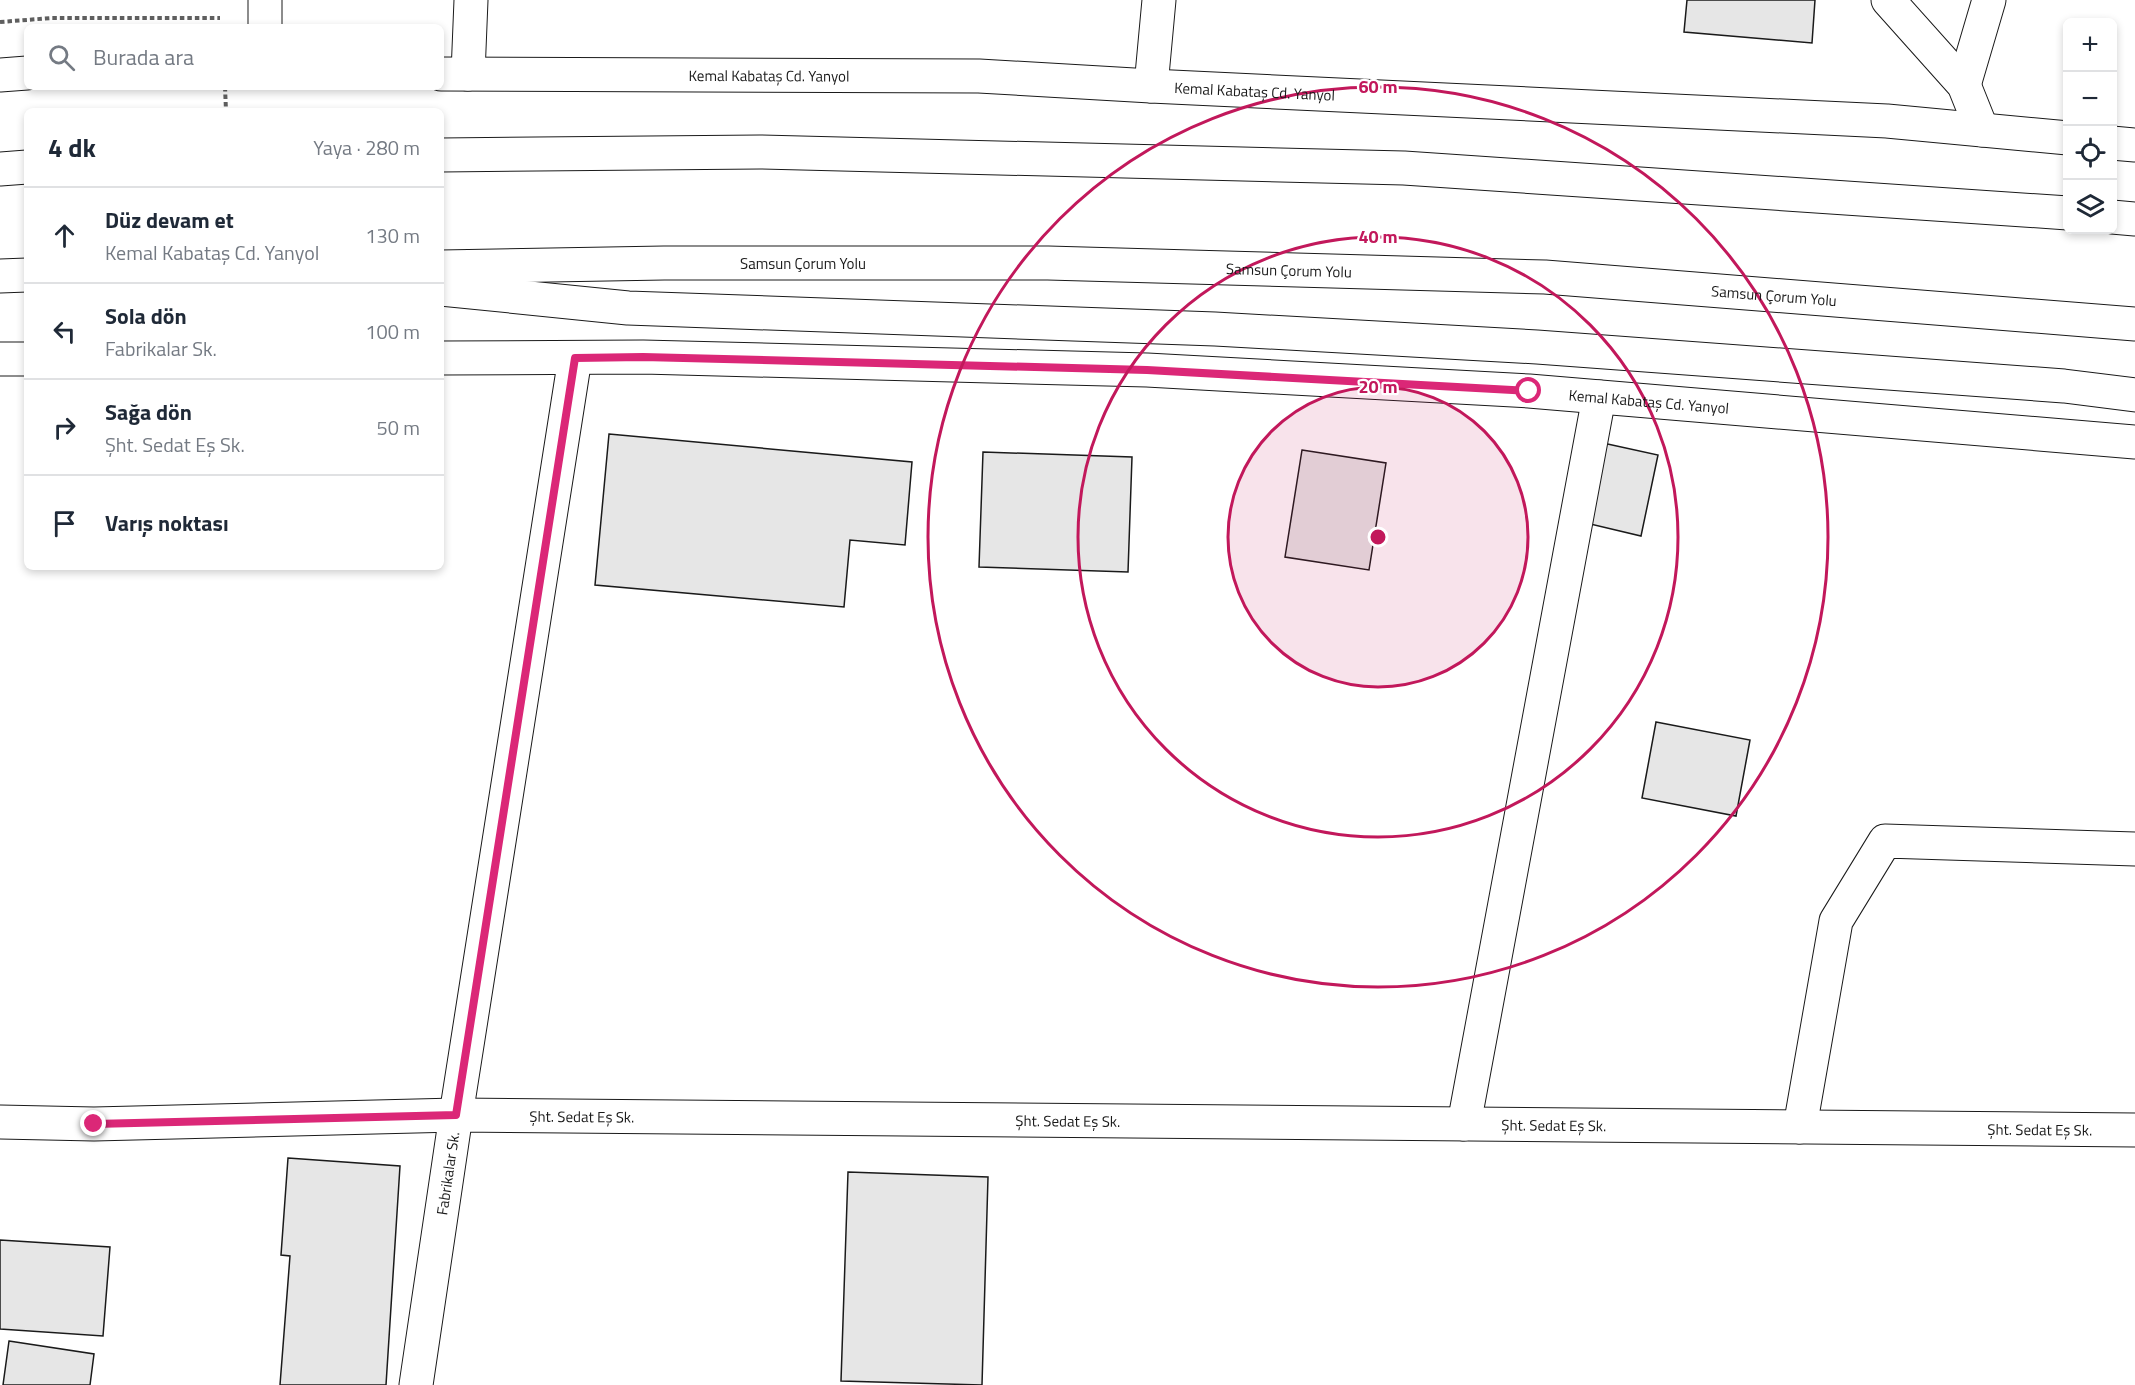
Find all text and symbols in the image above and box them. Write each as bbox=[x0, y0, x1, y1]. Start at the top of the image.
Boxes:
map controls bbox=[2063, 18, 2117, 234]
button: + bbox=[2063, 18, 2117, 72]
search box bbox=[24, 24, 444, 90]
text: Burada ara bbox=[93, 40, 194, 74]
icon: search bbox=[45, 41, 78, 74]
street label: Kemal Kabataş Cd. Yanyol bbox=[689, 63, 849, 87]
button: − bbox=[2063, 72, 2117, 126]
text: 60 m bbox=[1358, 73, 1398, 100]
street label: Kemal Kabataş Cd. Yanyol bbox=[1174, 76, 1335, 106]
button: locate bbox=[2063, 126, 2117, 180]
text: 4 dk bbox=[48, 128, 96, 167]
text: Yaya · 280 m bbox=[313, 132, 420, 163]
button: layers bbox=[2063, 180, 2117, 234]
text: Düz devam et bbox=[105, 203, 234, 237]
icon: ahead bbox=[48, 219, 81, 252]
text: 130 m bbox=[365, 220, 420, 251]
text: 40 m bbox=[1358, 223, 1398, 250]
text: Kemal Kabataş Cd. Yanyol bbox=[105, 237, 319, 268]
street label: Samsun Çorum Yolu bbox=[740, 252, 866, 275]
street label: Samsun Çorum Yolu bbox=[1226, 257, 1352, 283]
street label: Samsun Çorum Yolu bbox=[1710, 279, 1838, 312]
text: Sola dön bbox=[105, 299, 187, 333]
icon: left bbox=[48, 315, 81, 348]
text: 100 m bbox=[365, 316, 420, 347]
text: Fabrikalar Sk. bbox=[105, 333, 217, 364]
text: 20 m bbox=[1358, 373, 1398, 400]
route start bbox=[1515, 377, 1541, 403]
street label: Kemal Kabataş Cd. Yanyol bbox=[1568, 383, 1730, 419]
text: Sağa dön bbox=[105, 395, 192, 429]
icon: right bbox=[48, 411, 81, 444]
text: 50 m bbox=[376, 412, 420, 443]
text: Şht. Sedat Eş Sk. bbox=[105, 429, 245, 460]
text: Varış noktası bbox=[105, 506, 229, 540]
icon: arrive bbox=[48, 507, 81, 540]
centre of rings bbox=[1368, 527, 1388, 547]
street label: Şht. Sedat Eş Sk. bbox=[529, 1104, 634, 1128]
street label: Şht. Sedat Eş Sk. bbox=[1015, 1108, 1120, 1132]
route end bbox=[80, 1110, 106, 1136]
street label: Şht. Sedat Eş Sk. bbox=[1501, 1113, 1606, 1137]
street label: Şht. Sedat Eş Sk. bbox=[1987, 1117, 2092, 1141]
street label: Fabrikalar Sk. bbox=[430, 1130, 465, 1217]

